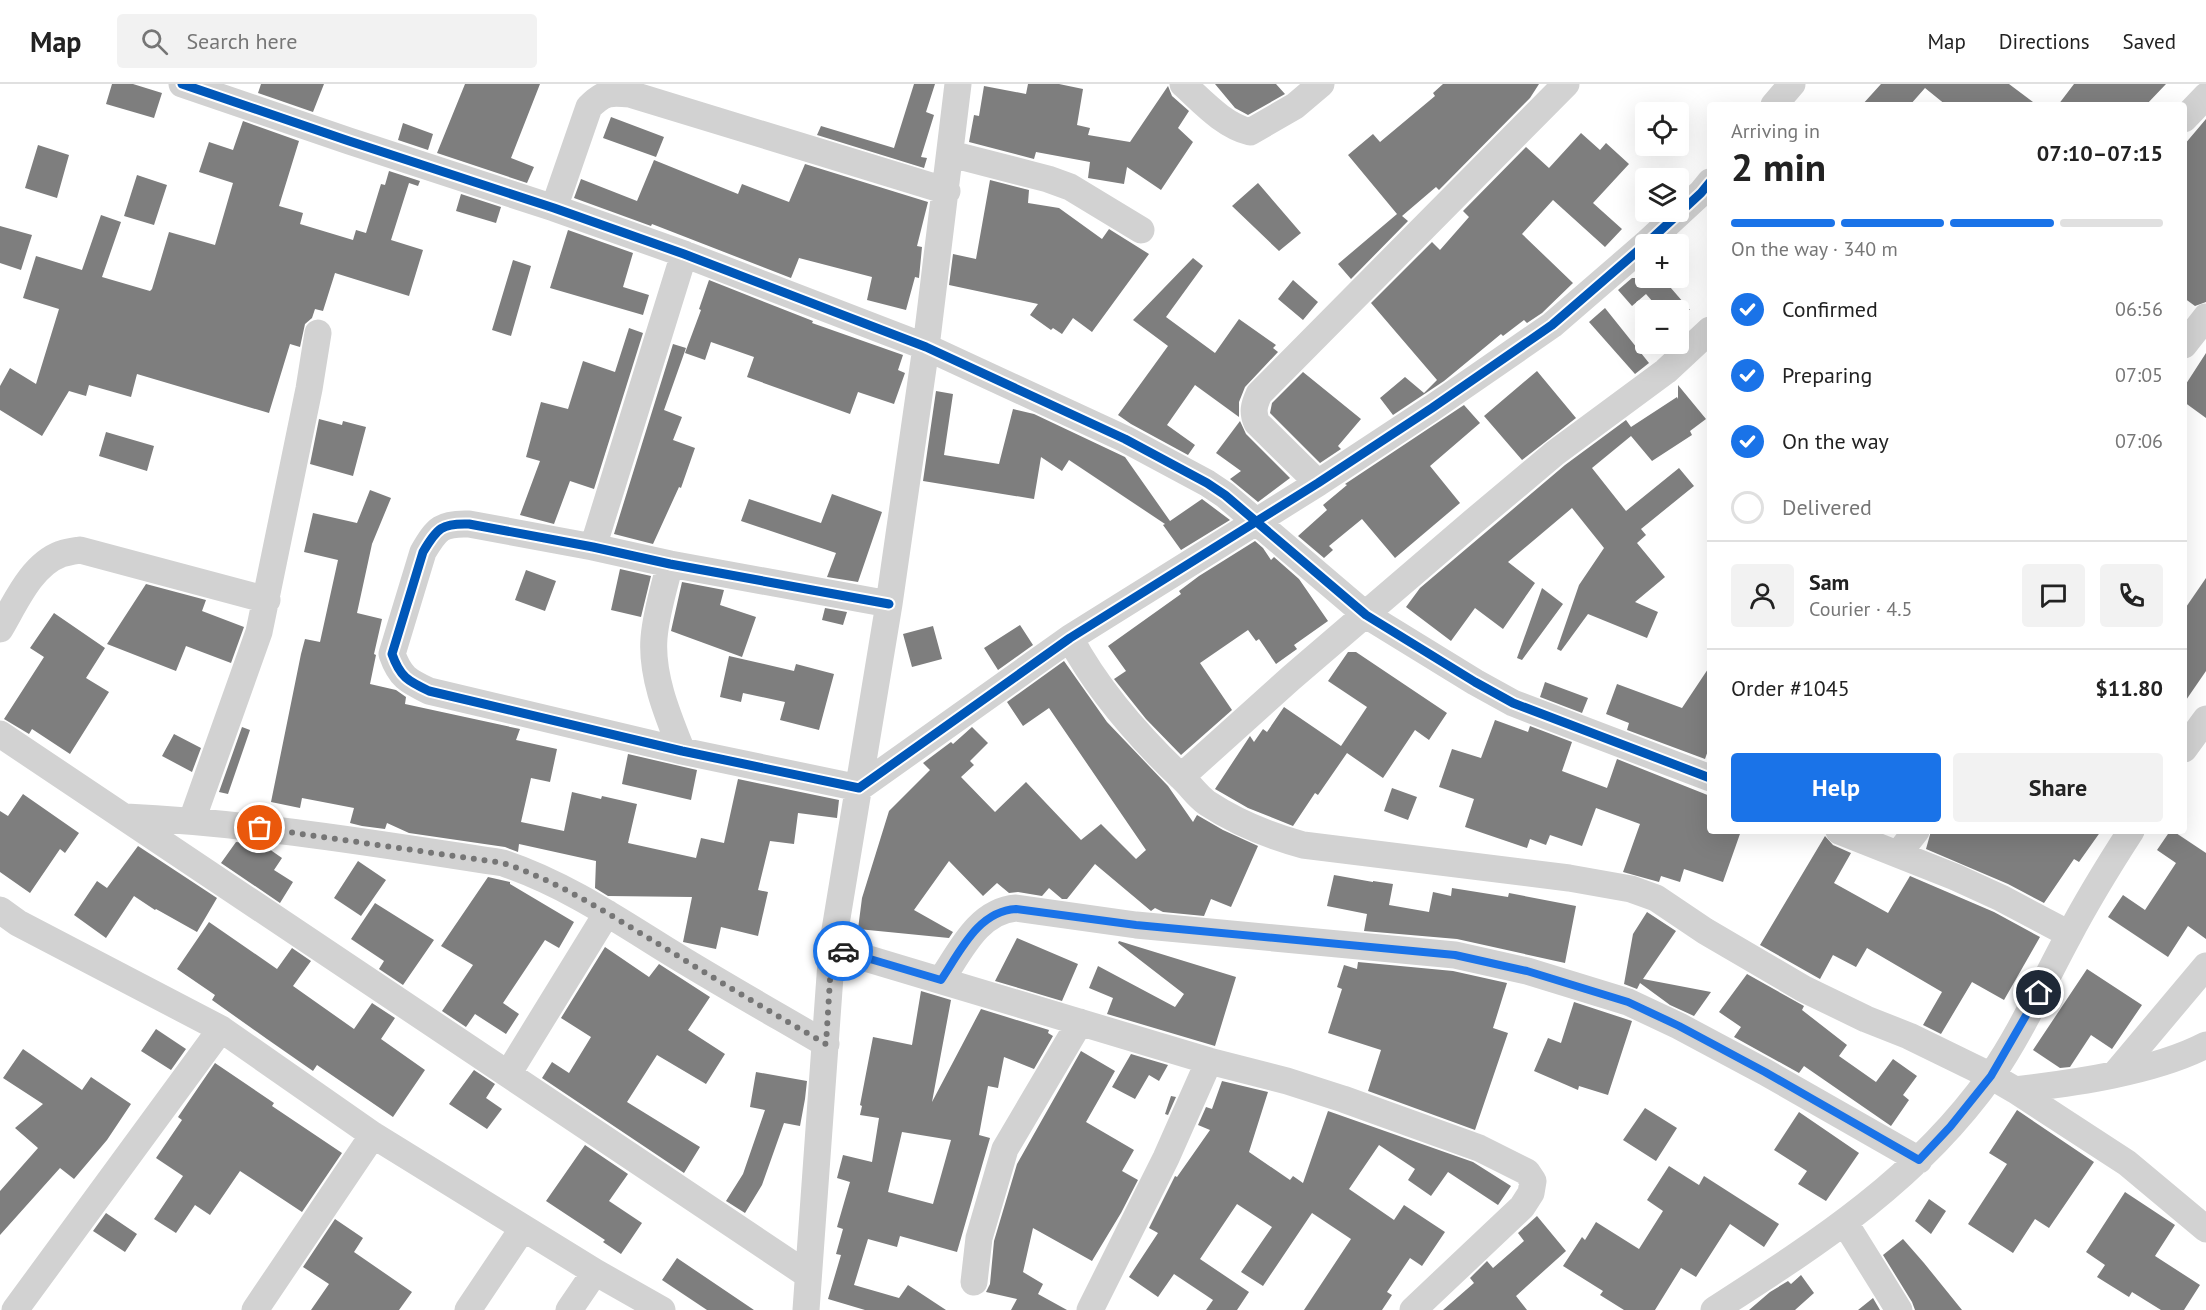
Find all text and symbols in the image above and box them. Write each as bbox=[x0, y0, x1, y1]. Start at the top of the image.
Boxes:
search box bbox=[117, 14, 537, 68]
text: Map bbox=[30, 23, 81, 60]
icon: search bbox=[138, 25, 171, 58]
text: Search here bbox=[186, 27, 297, 55]
text: Map bbox=[1927, 28, 1966, 55]
text: Directions bbox=[1999, 28, 2090, 55]
text: Saved bbox=[2123, 28, 2176, 55]
map controls bbox=[1635, 102, 1689, 354]
button: locate bbox=[1635, 102, 1689, 156]
text: Arriving in bbox=[1731, 118, 1820, 144]
text: 07:10–07:15 bbox=[2037, 139, 2163, 167]
text: 2 min bbox=[1731, 141, 1826, 192]
button: layers bbox=[1635, 168, 1689, 222]
button: + bbox=[1635, 234, 1689, 288]
text: On the way · 340 m bbox=[1731, 236, 1898, 262]
icon: check bbox=[1731, 293, 1764, 326]
text: Confirmed bbox=[1782, 295, 1878, 323]
text: 06:56 bbox=[2115, 296, 2163, 322]
button: − bbox=[1635, 300, 1689, 354]
icon: check bbox=[1731, 359, 1764, 392]
text: Preparing bbox=[1782, 361, 1872, 389]
text: 07:05 bbox=[2115, 362, 2163, 388]
icon: check bbox=[1731, 425, 1764, 458]
text: On the way bbox=[1782, 427, 1889, 455]
text: 07:06 bbox=[2115, 428, 2163, 454]
text: Delivered bbox=[1782, 493, 1872, 521]
button: person bbox=[1731, 564, 1794, 627]
button: chat bbox=[2022, 564, 2085, 627]
button: phone bbox=[2100, 564, 2163, 627]
text: Sam bbox=[1809, 568, 1849, 596]
text: Courier · 4.5 bbox=[1809, 596, 1912, 622]
text: Order #1045 bbox=[1731, 674, 1850, 702]
text: $11.80 bbox=[2095, 674, 2163, 702]
button: Help bbox=[1731, 753, 1941, 822]
button: Share bbox=[1953, 753, 2163, 822]
pin bbox=[234, 802, 285, 853]
icon: bag bbox=[243, 811, 276, 844]
courier bbox=[813, 921, 873, 981]
icon: car bbox=[827, 935, 860, 968]
pin bbox=[2013, 967, 2064, 1018]
icon: home bbox=[2022, 976, 2055, 1009]

